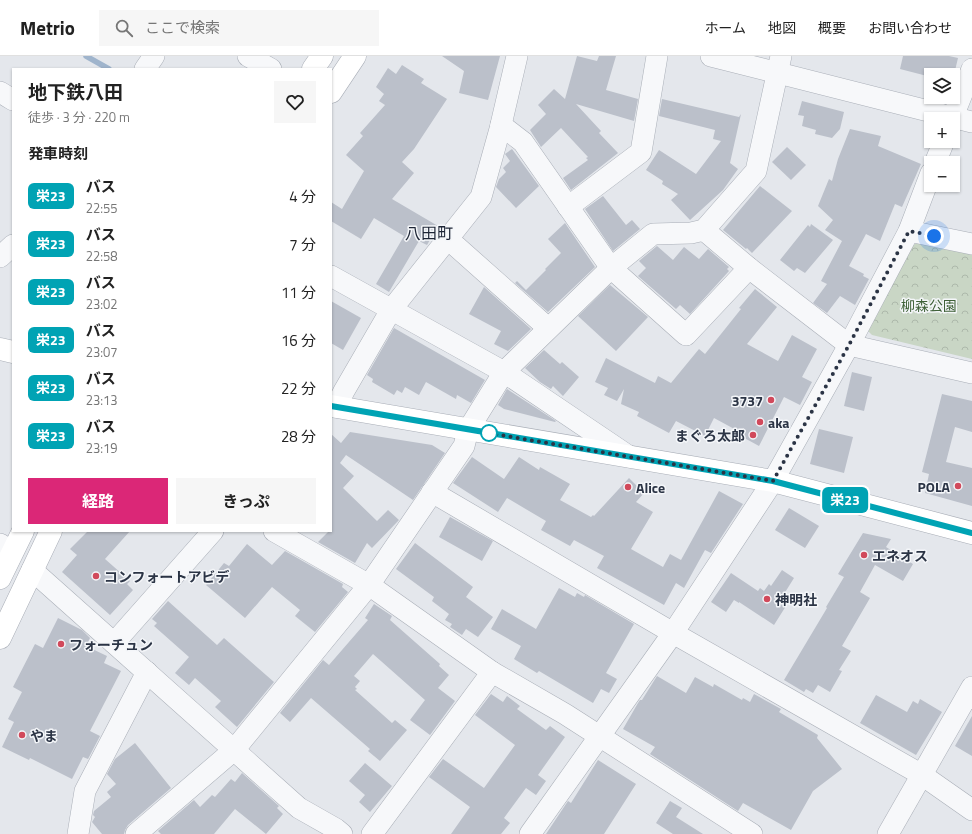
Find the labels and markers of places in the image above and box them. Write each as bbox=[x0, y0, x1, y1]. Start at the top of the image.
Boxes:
place label: 3737 bbox=[732, 390, 763, 411]
marker: 3737 bbox=[766, 395, 776, 405]
place label: aka bbox=[768, 412, 790, 433]
marker: aka bbox=[755, 417, 765, 427]
unlabelled marker bbox=[480, 424, 498, 442]
place label: まぐろ太郎 bbox=[675, 425, 745, 446]
marker: まぐろ太郎 bbox=[748, 430, 758, 440]
place label: POLA bbox=[918, 476, 951, 497]
place label: Alice bbox=[636, 477, 665, 498]
marker: POLA bbox=[953, 481, 963, 491]
marker: Alice bbox=[623, 482, 633, 492]
place label: エネオス bbox=[872, 545, 928, 566]
marker: エネオス bbox=[859, 550, 869, 560]
place label: コンフォートアビデ bbox=[104, 566, 230, 587]
marker: コンフォートアビデ bbox=[91, 571, 101, 581]
place label: 神明社 bbox=[775, 589, 817, 610]
marker: 神明社 bbox=[762, 594, 772, 604]
place label: フォーチュン bbox=[69, 634, 153, 655]
marker: フォーチュン bbox=[56, 639, 66, 649]
place label: やま bbox=[30, 725, 58, 746]
marker: やま bbox=[17, 730, 27, 740]

